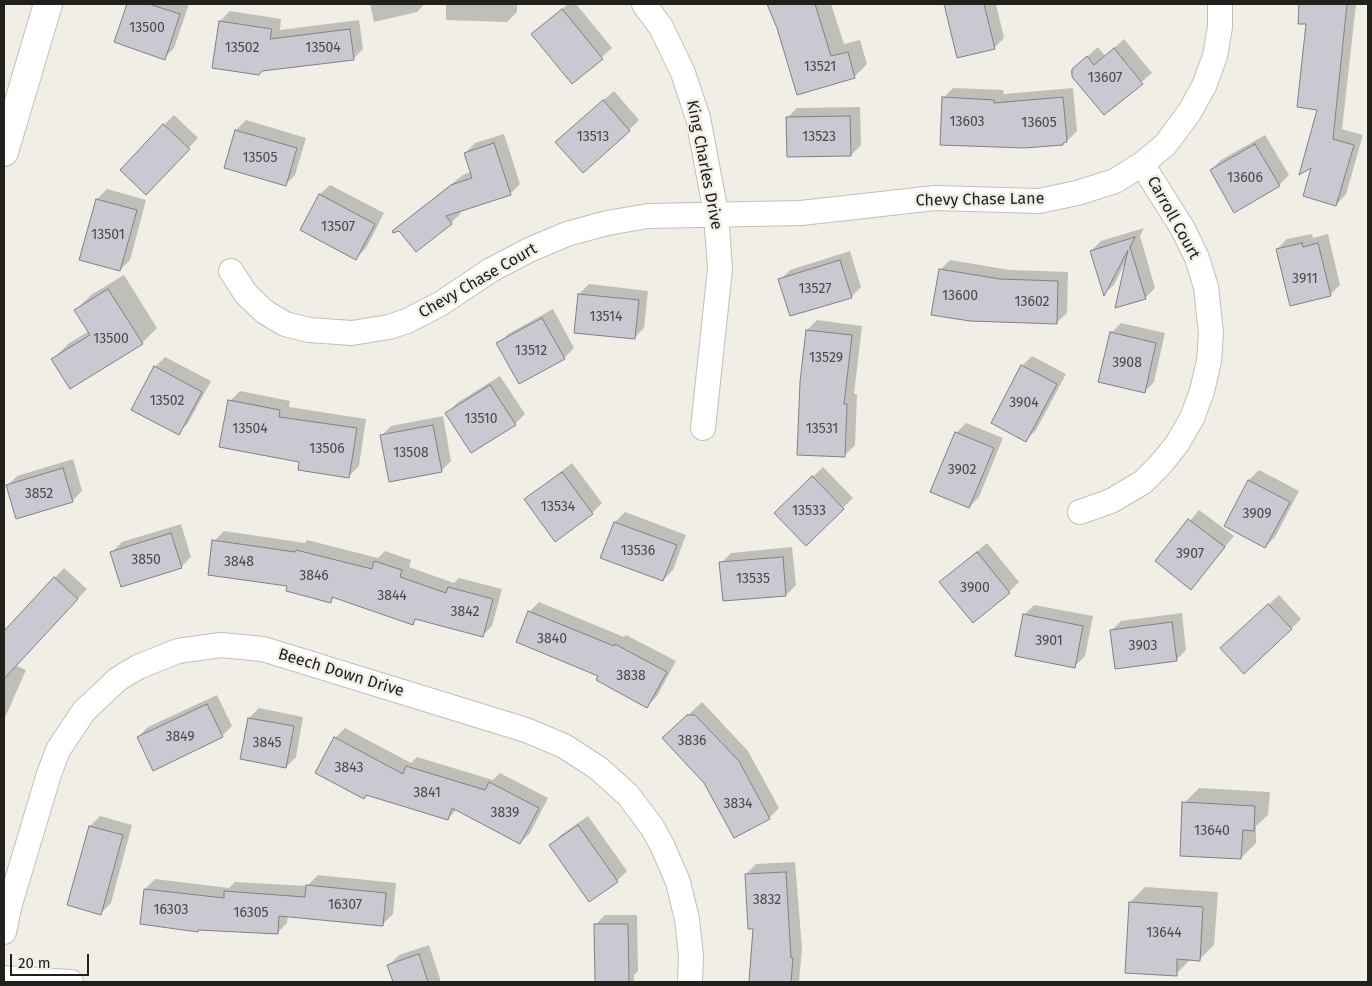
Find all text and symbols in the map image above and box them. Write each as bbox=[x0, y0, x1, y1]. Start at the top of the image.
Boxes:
house number: 13500 bbox=[129, 20, 165, 36]
house number: 13502 bbox=[225, 40, 259, 56]
house number: 13504 bbox=[305, 40, 341, 56]
house number: 13521 bbox=[804, 59, 836, 75]
house number: 13607 bbox=[1088, 70, 1122, 86]
street label: King Charles Drive bbox=[682, 99, 726, 231]
house number: 13603 bbox=[949, 114, 985, 130]
house number: 13605 bbox=[1021, 115, 1057, 131]
house number: 13513 bbox=[577, 129, 609, 145]
house number: 13523 bbox=[802, 129, 836, 145]
house number: 13505 bbox=[243, 150, 277, 166]
house number: 13606 bbox=[1227, 170, 1263, 186]
street label: Carroll Court bbox=[1142, 173, 1204, 263]
street label: Chevy Chase Lane bbox=[916, 189, 1044, 211]
house number: 13507 bbox=[321, 219, 355, 235]
house number: 13501 bbox=[91, 227, 125, 243]
street label: Chevy Chase Court bbox=[416, 239, 540, 323]
house number: 3911 bbox=[1292, 271, 1318, 287]
house number: 13527 bbox=[799, 281, 831, 297]
house number: 13600 bbox=[942, 288, 978, 304]
house number: 13602 bbox=[1014, 294, 1050, 310]
house number: 13514 bbox=[590, 309, 622, 325]
house number: 13500 bbox=[93, 331, 129, 347]
house number: 13512 bbox=[515, 343, 547, 359]
house number: 13529 bbox=[809, 350, 843, 366]
house number: 3908 bbox=[1112, 355, 1142, 371]
house number: 13502 bbox=[150, 393, 184, 409]
house number: 3904 bbox=[1009, 395, 1039, 411]
house number: 13510 bbox=[464, 411, 498, 427]
house number: 13504 bbox=[232, 421, 268, 437]
house number: 13531 bbox=[806, 421, 838, 437]
house number: 13506 bbox=[309, 441, 345, 457]
house number: 13508 bbox=[393, 445, 429, 461]
house number: 3902 bbox=[948, 462, 976, 478]
house number: 3852 bbox=[25, 486, 53, 502]
house number: 13534 bbox=[541, 499, 575, 515]
house number: 13533 bbox=[792, 503, 826, 519]
house number: 3909 bbox=[1242, 506, 1272, 522]
house number: 13536 bbox=[621, 543, 655, 559]
house number: 3907 bbox=[1176, 546, 1204, 562]
house number: 3850 bbox=[131, 552, 161, 568]
house number: 3848 bbox=[224, 554, 254, 570]
house number: 3846 bbox=[299, 568, 329, 584]
house number: 13535 bbox=[736, 571, 770, 587]
house number: 3900 bbox=[960, 580, 990, 596]
house number: 3844 bbox=[377, 588, 407, 604]
house number: 3842 bbox=[451, 604, 479, 620]
house number: 3840 bbox=[537, 631, 567, 647]
house number: 3901 bbox=[1035, 633, 1063, 649]
house number: 3903 bbox=[1129, 638, 1157, 654]
street label: Beech Down Drive bbox=[276, 645, 406, 701]
house number: 3838 bbox=[616, 668, 646, 684]
house number: 3849 bbox=[165, 729, 195, 745]
house number: 3836 bbox=[677, 733, 707, 749]
house number: 3845 bbox=[252, 735, 282, 751]
house number: 3843 bbox=[335, 760, 363, 776]
house number: 3841 bbox=[413, 785, 441, 801]
house number: 3834 bbox=[723, 796, 753, 812]
house number: 3839 bbox=[491, 805, 519, 821]
house number: 13640 bbox=[1194, 823, 1230, 839]
house number: 3832 bbox=[753, 892, 781, 908]
house number: 16307 bbox=[328, 897, 362, 913]
house number: 16303 bbox=[153, 902, 189, 918]
house number: 16305 bbox=[233, 905, 269, 921]
house number: 13644 bbox=[1146, 925, 1182, 941]
scale bar bbox=[12, 944, 91, 976]
text: 20 m bbox=[18, 954, 51, 972]

